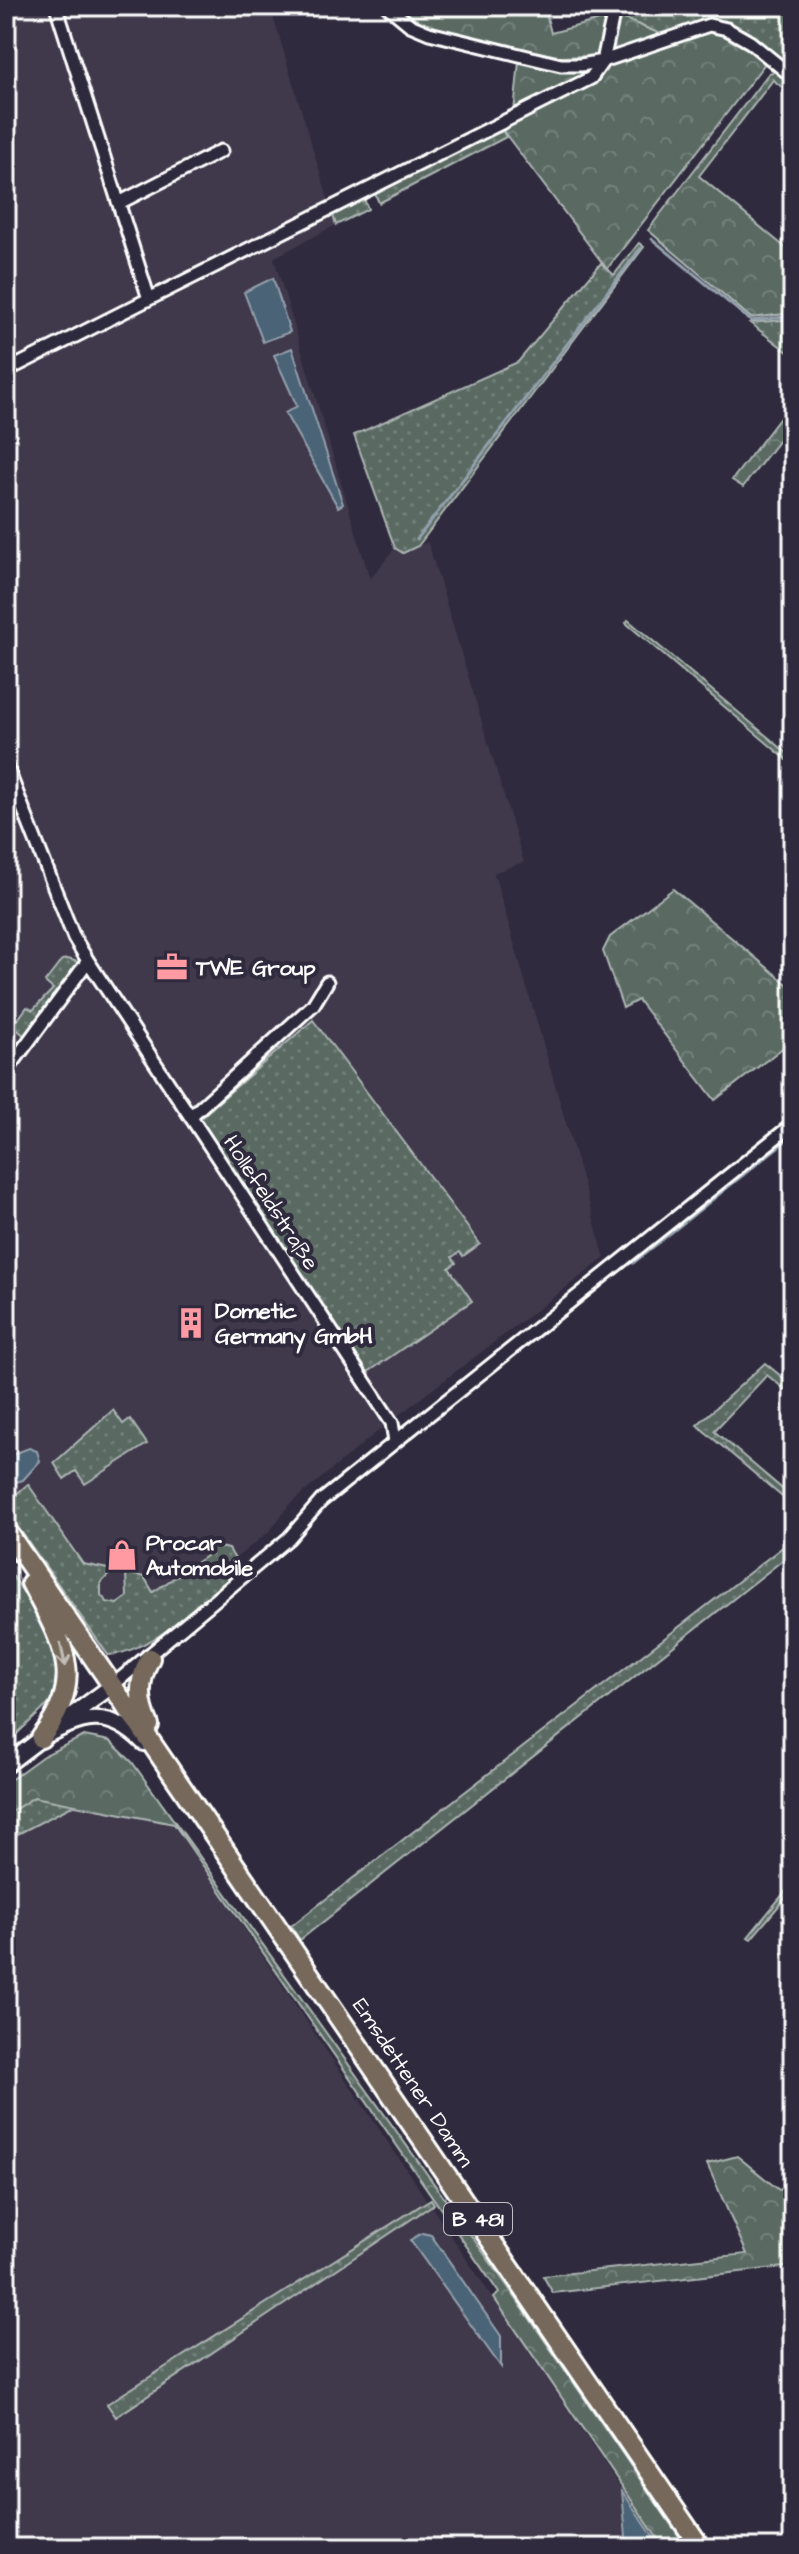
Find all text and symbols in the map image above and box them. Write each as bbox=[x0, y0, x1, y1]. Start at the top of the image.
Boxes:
office icon: TWE Group bbox=[155, 950, 189, 984]
place label: TWE Group bbox=[195, 953, 316, 984]
street label: Hollefeldstraße bbox=[216, 1129, 326, 1276]
place label: Dometic Germany GmbH bbox=[215, 1296, 373, 1354]
building icon: Dometic Germany GmbH bbox=[174, 1306, 208, 1340]
place label: Procar Automobile bbox=[146, 1528, 253, 1584]
shop icon: Procar Automobile bbox=[105, 1538, 139, 1572]
one-way arrow bbox=[56, 1642, 71, 1668]
street label: Emsdettener Damm bbox=[345, 1992, 481, 2173]
road number: B 481 bbox=[444, 2203, 512, 2235]

